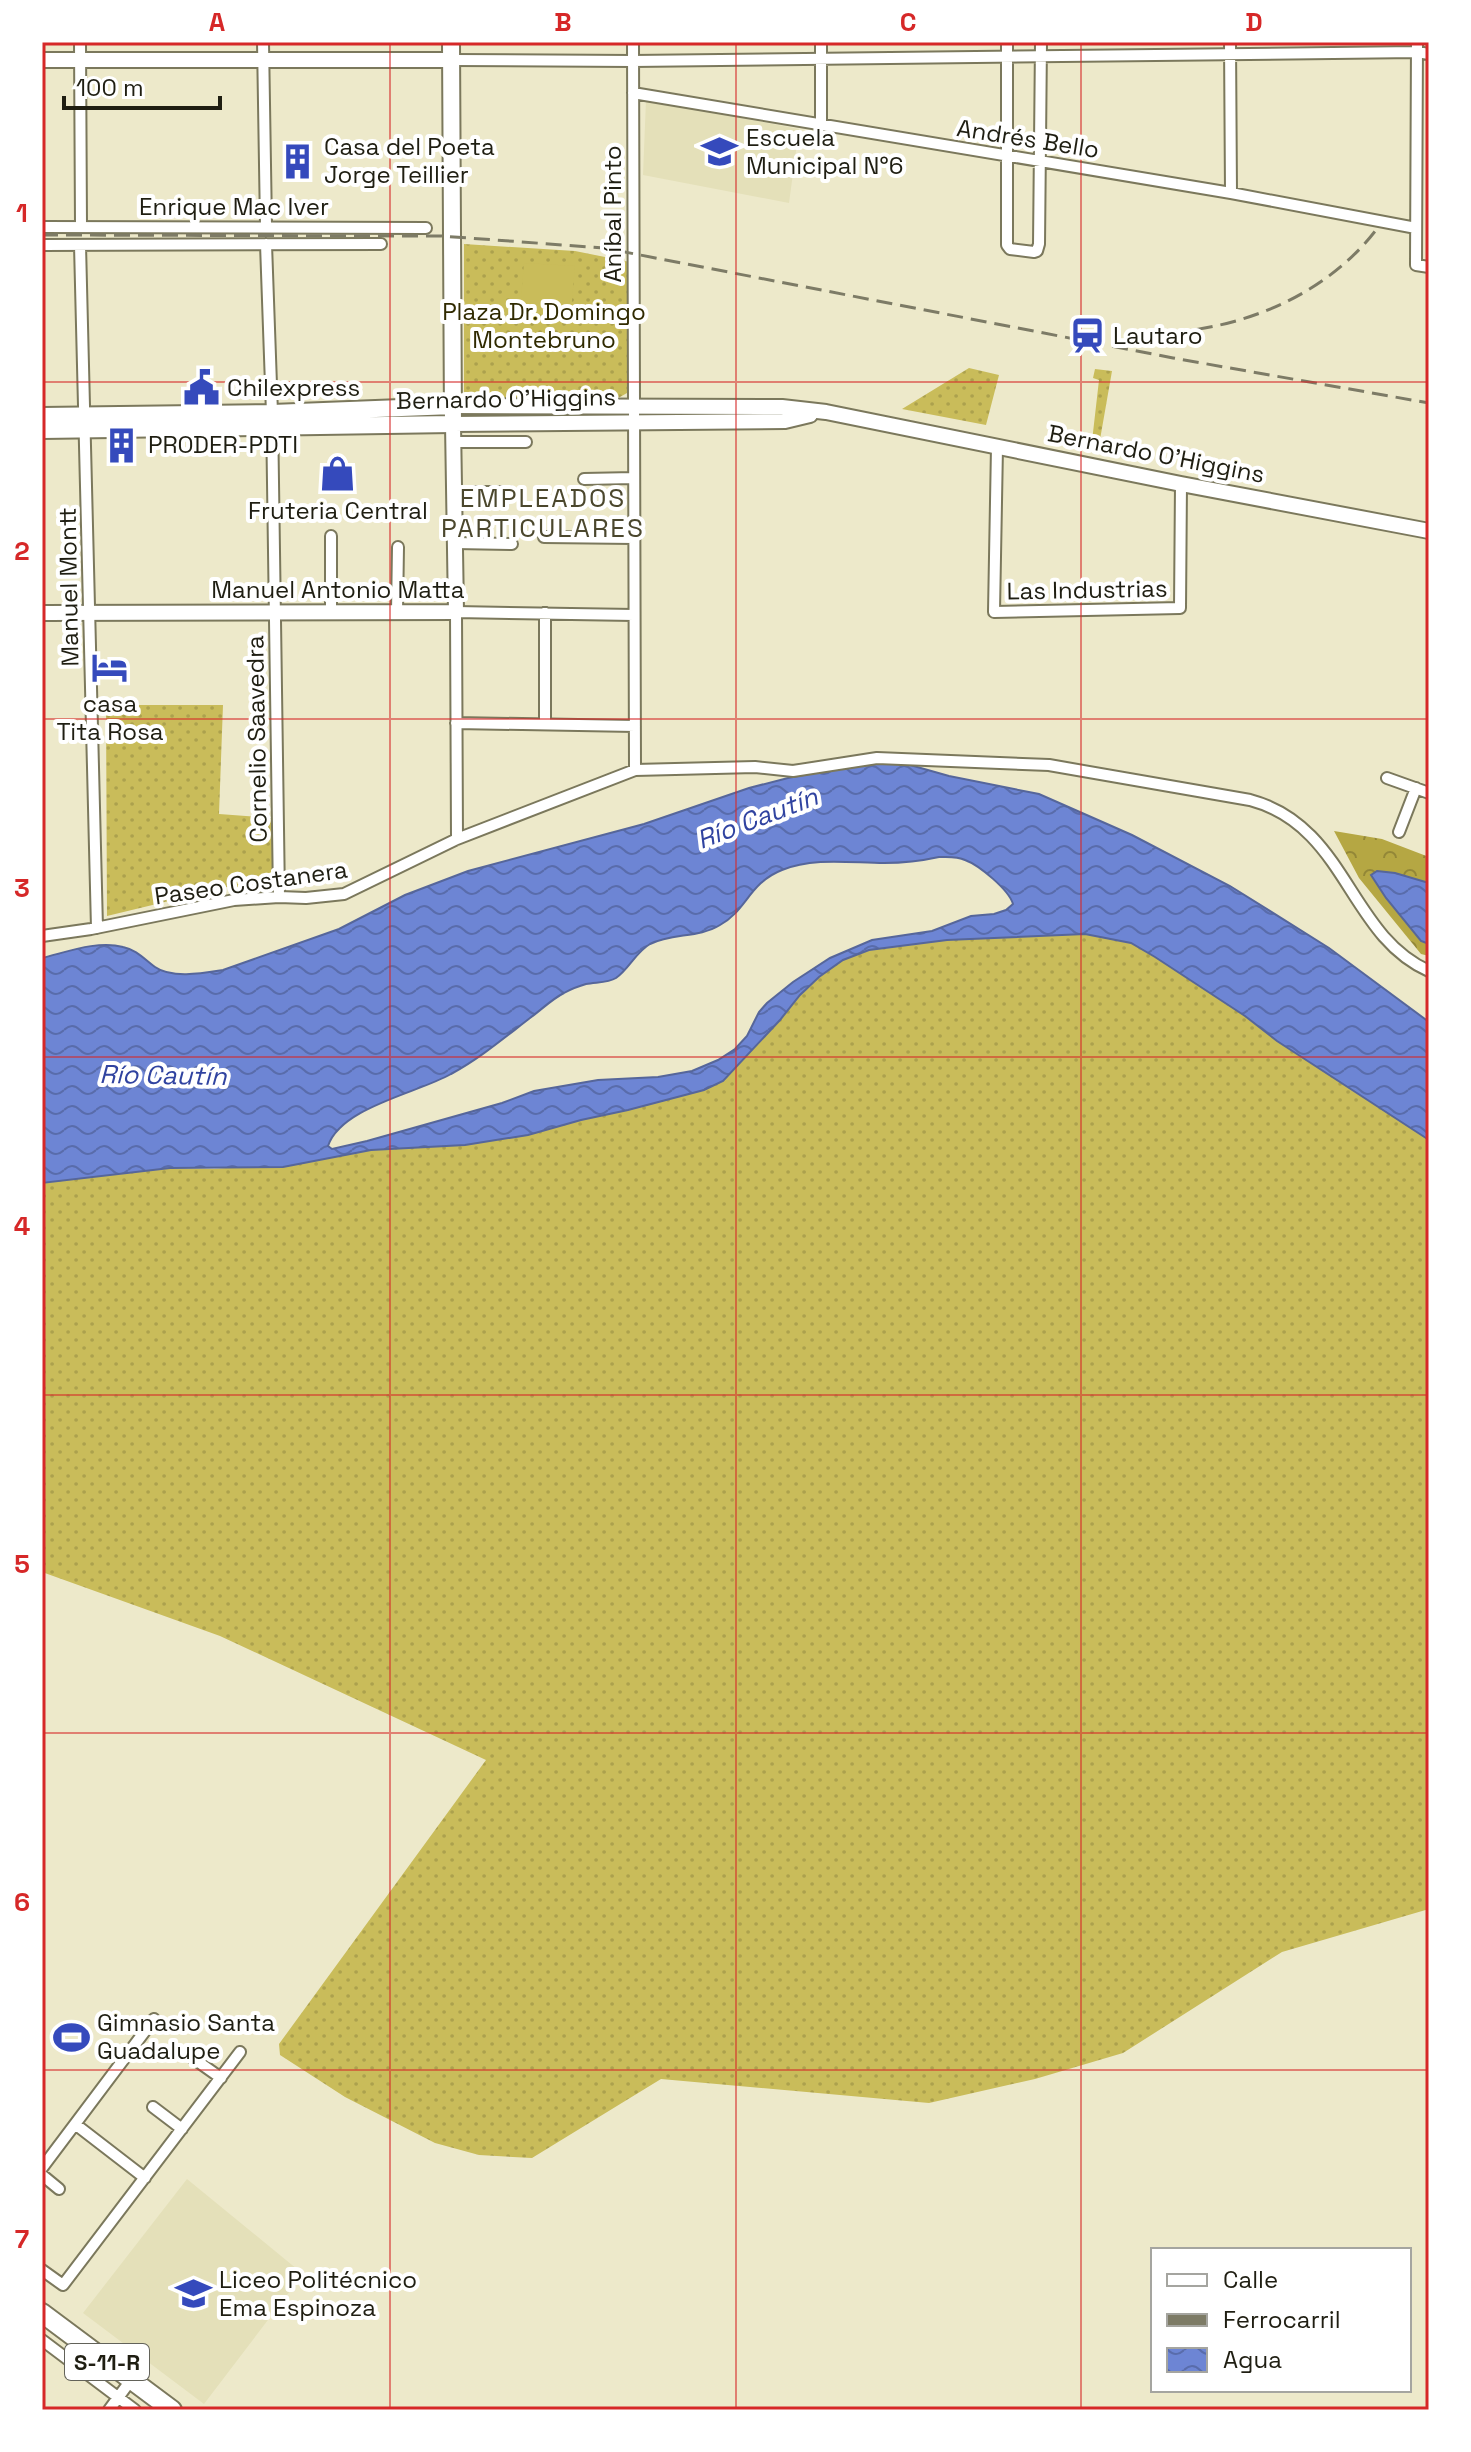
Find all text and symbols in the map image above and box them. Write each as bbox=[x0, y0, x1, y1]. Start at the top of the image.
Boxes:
text: A bbox=[209, 5, 226, 39]
text: B bbox=[554, 5, 572, 39]
text: C bbox=[900, 5, 916, 39]
text: D bbox=[1245, 5, 1263, 39]
scale bar bbox=[64, 60, 220, 110]
text: 100 m bbox=[76, 72, 144, 103]
street label: Andrés Bello bbox=[955, 112, 1101, 165]
place label: Escuela Municipal N°6 bbox=[746, 122, 903, 181]
place label: Casa del Poeta Jorge Teillier bbox=[324, 131, 495, 190]
school or university icon: Escuela Municipal N°6 bbox=[701, 133, 739, 171]
building icon: Casa del Poeta Jorge Teillier bbox=[279, 142, 317, 180]
street label: Aníbal Pinto bbox=[597, 145, 628, 283]
street label: Enrique Mac Iver bbox=[139, 191, 329, 222]
text: 1 bbox=[16, 196, 28, 230]
park label: Plaza Dr. Domingo Montebruno bbox=[442, 296, 646, 355]
station icon: Lautaro bbox=[1068, 317, 1106, 355]
place label: Lautaro bbox=[1113, 320, 1203, 351]
public building icon: Chilexpress bbox=[182, 369, 220, 407]
place label: Chilexpress bbox=[227, 372, 360, 403]
street label: Bernardo O'Higgins bbox=[396, 381, 616, 416]
street label: Bernardo O'Higgins bbox=[1045, 417, 1267, 490]
building icon: PRODER-PDTI bbox=[103, 426, 141, 464]
place label: PRODER-PDTI bbox=[148, 429, 298, 460]
shop icon: Fruteria Central bbox=[319, 455, 357, 493]
district label: EMPLEADOS PARTICULARES bbox=[441, 481, 645, 545]
place label: Fruteria Central bbox=[248, 495, 428, 526]
street label: Manuel Montt bbox=[52, 507, 85, 667]
text: 2 bbox=[14, 534, 30, 568]
street label: Las Industrias bbox=[1006, 573, 1168, 606]
street label: Manuel Antonio Matta bbox=[211, 574, 465, 605]
street label: Cornelio Saavedra bbox=[239, 635, 274, 843]
hotel icon: casa Tita Rosa bbox=[91, 648, 129, 686]
place label: casa Tita Rosa bbox=[56, 688, 164, 747]
water label: Río Cautín bbox=[692, 779, 823, 857]
street label: Paseo Costanera bbox=[152, 854, 350, 911]
text: 3 bbox=[14, 871, 30, 905]
water label: Río Cautín bbox=[99, 1057, 228, 1093]
text: 4 bbox=[14, 1209, 30, 1243]
text: 5 bbox=[14, 1547, 30, 1581]
text: 6 bbox=[14, 1885, 30, 1919]
place label: Gimnasio Santa Guadalupe bbox=[97, 2007, 275, 2066]
sports icon: Gimnasio Santa Guadalupe bbox=[52, 2018, 90, 2056]
text: 7 bbox=[15, 2222, 29, 2256]
legend bbox=[1151, 2248, 1411, 2392]
place label: Liceo Politécnico Ema Espinoza bbox=[219, 2264, 417, 2323]
text: Calle bbox=[1223, 2264, 1278, 2295]
school or university icon: Liceo Politécnico Ema Espinoza bbox=[174, 2275, 212, 2313]
text: Ferrocarril bbox=[1223, 2304, 1341, 2335]
road number: S-11-R bbox=[65, 2344, 149, 2380]
text: Agua bbox=[1223, 2344, 1282, 2375]

